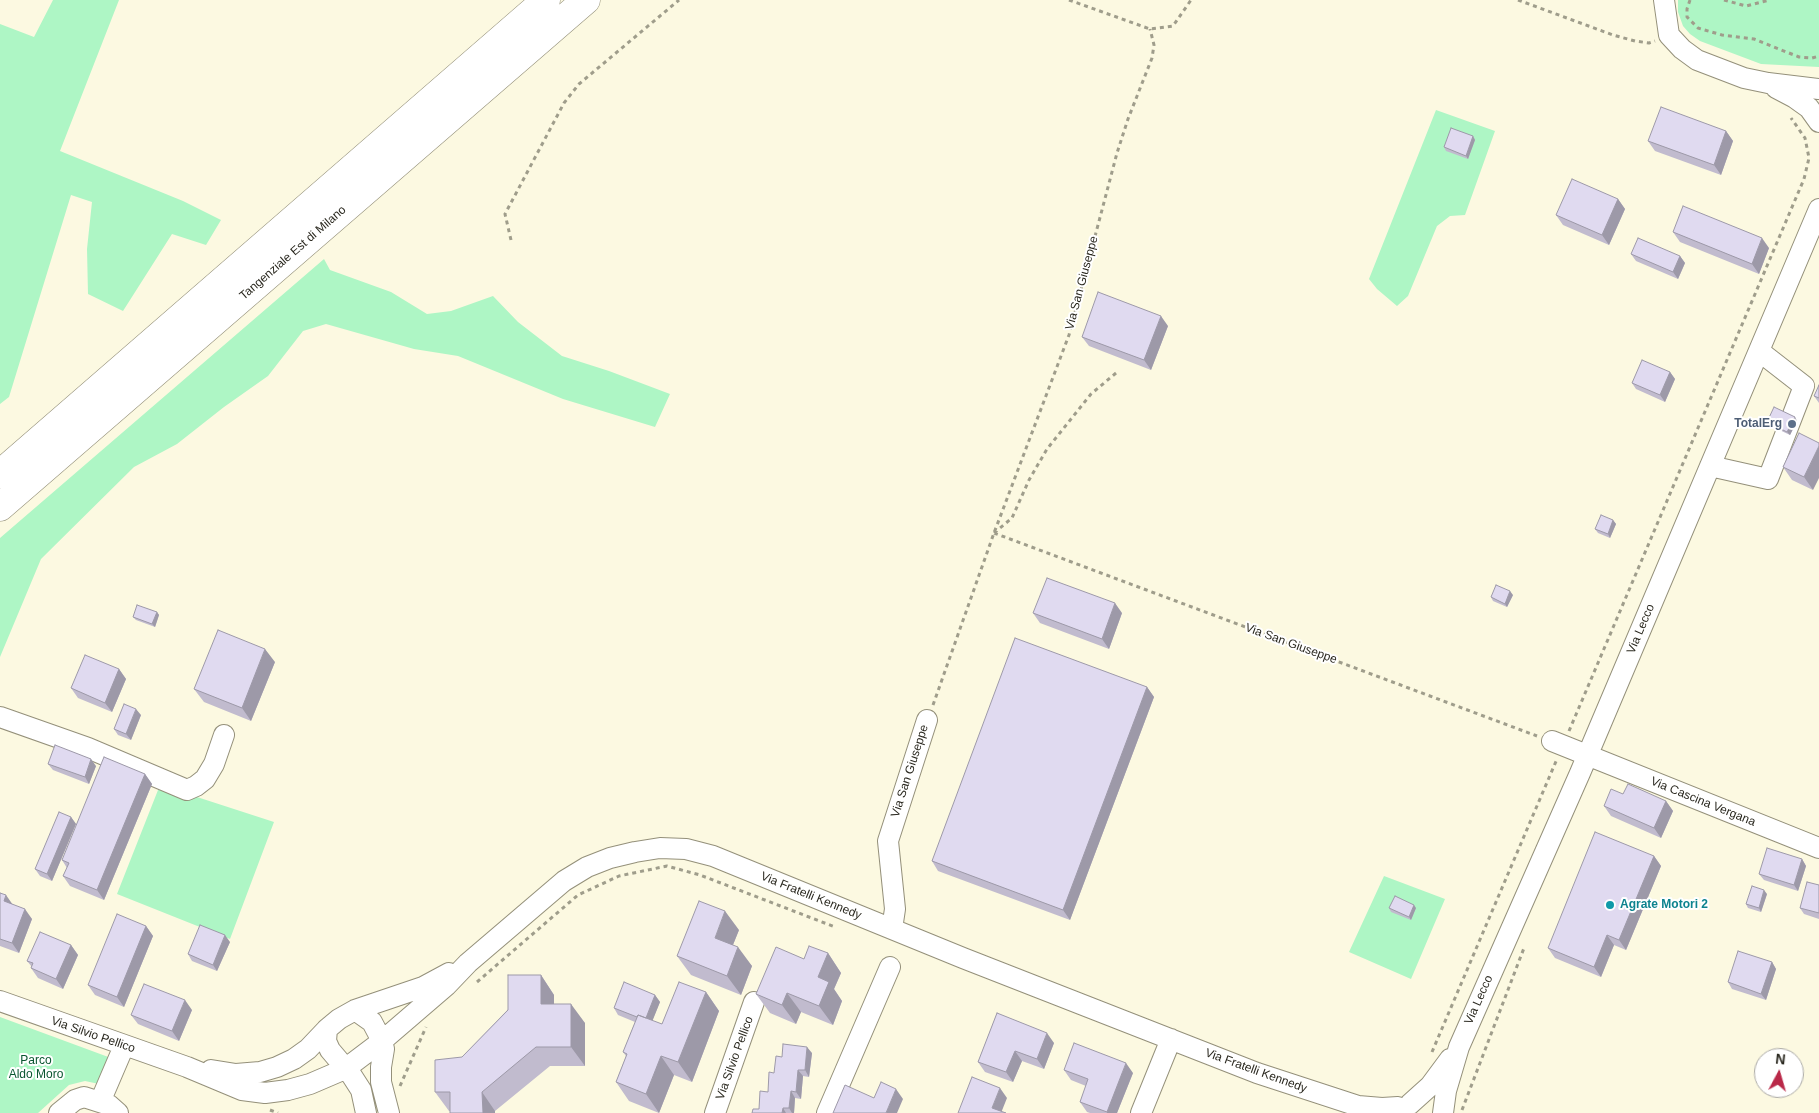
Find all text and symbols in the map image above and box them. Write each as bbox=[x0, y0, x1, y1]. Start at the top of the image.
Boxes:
street label: Tangenziale Est di Milano bbox=[237, 203, 349, 303]
street label: Via San Giuseppe bbox=[1063, 235, 1101, 331]
place label: TotalErg bbox=[1734, 417, 1782, 431]
marker: TotalErg bbox=[1786, 418, 1798, 430]
street label: Via Lecco bbox=[1624, 602, 1658, 656]
street label: Via San Giuseppe bbox=[1243, 621, 1339, 667]
street label: Via San Giuseppe bbox=[888, 723, 932, 819]
street label: Via Cascina Vergana bbox=[1648, 774, 1758, 830]
street label: Via Fratelli Kennedy bbox=[759, 869, 863, 923]
place label: Agrate Motori 2 bbox=[1620, 898, 1708, 912]
marker: Agrate Motori 2 bbox=[1604, 899, 1616, 911]
street label: Via Lecco bbox=[1462, 973, 1496, 1027]
street label: Via Silvio Pellico bbox=[49, 1014, 137, 1056]
street label: Via Silvio Pellico bbox=[713, 1014, 757, 1102]
street label: Via Fratelli Kennedy bbox=[1203, 1046, 1309, 1096]
north arrow bbox=[1754, 1048, 1804, 1098]
text: N bbox=[1775, 1051, 1786, 1068]
park label: Parco Aldo Moro bbox=[9, 1054, 63, 1082]

